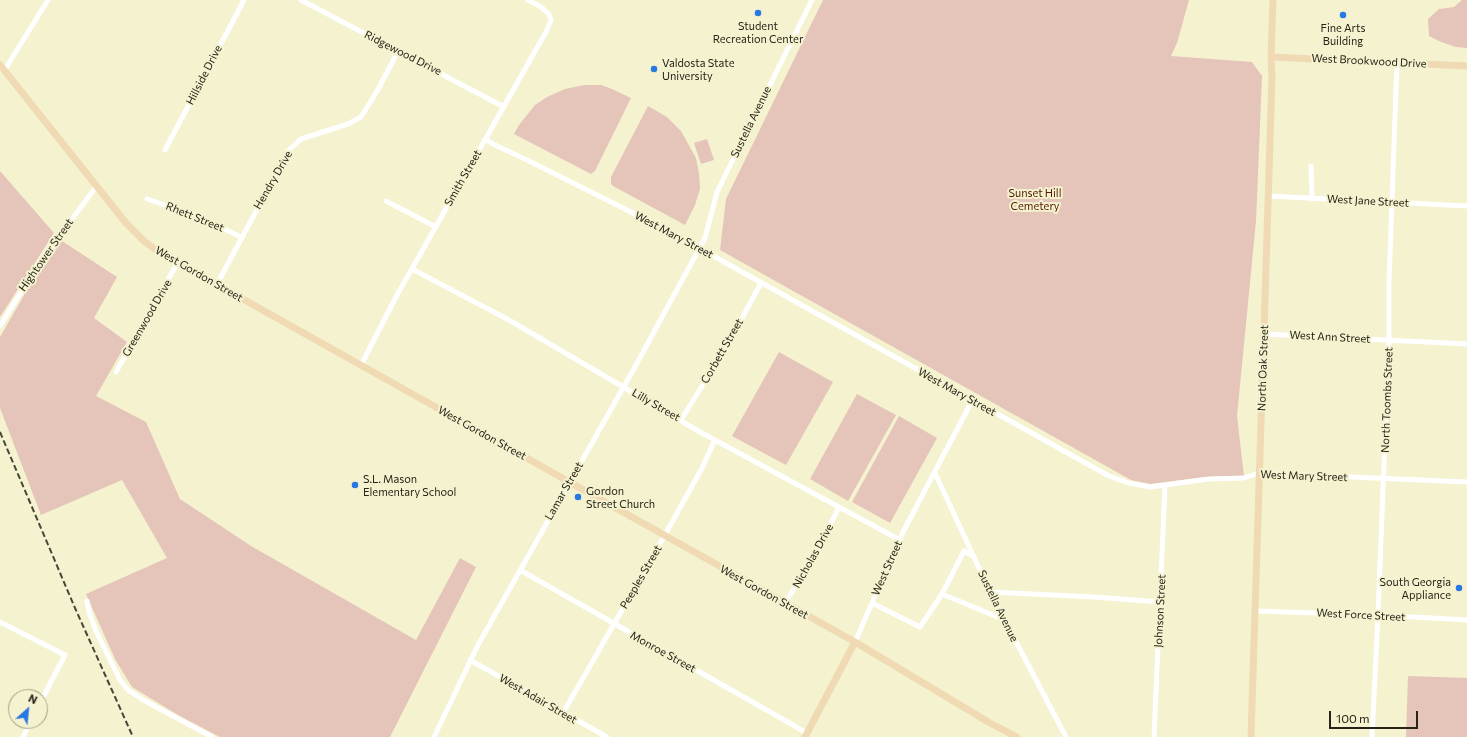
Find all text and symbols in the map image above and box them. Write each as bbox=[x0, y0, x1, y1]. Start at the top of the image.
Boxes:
marker: Student Recreation Center bbox=[753, 8, 763, 18]
marker: Fine Arts Building bbox=[1338, 10, 1348, 20]
place label: Student Recreation Center bbox=[713, 19, 803, 45]
place label: Fine Arts Building bbox=[1321, 21, 1365, 47]
street label: Ridgewood Drive bbox=[362, 28, 444, 78]
street label: Hillside Drive bbox=[183, 43, 225, 107]
street label: West Brookwood Drive bbox=[1311, 51, 1427, 71]
place label: Valdosta State University bbox=[662, 56, 735, 82]
marker: Valdosta State University bbox=[649, 64, 659, 74]
street label: Sustella Avenue bbox=[728, 84, 774, 160]
street label: Smith Street bbox=[442, 147, 484, 209]
street label: Hendry Drive bbox=[251, 148, 295, 212]
park label: Sunset Hill Cemetery bbox=[1009, 186, 1061, 212]
street label: West Jane Street bbox=[1327, 192, 1409, 210]
street label: Rhett Street bbox=[164, 199, 226, 235]
street label: West Mary Street bbox=[632, 209, 716, 261]
street label: Hightower Street bbox=[16, 216, 76, 294]
street label: West Gordon Street bbox=[153, 244, 245, 304]
street label: Greenwood Drive bbox=[120, 277, 174, 359]
street label: Corbett Street bbox=[698, 316, 746, 386]
street label: North Oak Street bbox=[1255, 325, 1271, 411]
street label: West Ann Street bbox=[1289, 328, 1371, 346]
street label: North Toombs Street bbox=[1379, 347, 1395, 453]
street label: West Mary Street bbox=[916, 365, 998, 419]
street label: Lilly Street bbox=[629, 386, 683, 424]
street label: West Gordon Street bbox=[435, 403, 529, 463]
street label: Lamar Street bbox=[542, 460, 586, 522]
street label: West Mary Street bbox=[1260, 468, 1348, 484]
place label: S.L. Mason Elementary School bbox=[363, 472, 456, 498]
marker: S.L. Mason Elementary School bbox=[350, 480, 360, 490]
place label: Gordon Street Church bbox=[586, 484, 655, 510]
marker: Gordon Street Church bbox=[573, 492, 583, 502]
street label: Nicholas Drive bbox=[790, 521, 836, 591]
street label: West Street bbox=[869, 538, 905, 598]
street label: Peeples Street bbox=[617, 543, 665, 611]
street label: West Gordon Street bbox=[717, 562, 811, 622]
street label: Sustella Avenue bbox=[975, 568, 1021, 644]
street label: Johnson Street bbox=[1151, 574, 1169, 648]
place label: South Georgia Appliance bbox=[1380, 575, 1451, 601]
marker: South Georgia Appliance bbox=[1454, 583, 1464, 593]
street label: West Force Street bbox=[1316, 606, 1406, 624]
street label: Monroe Street bbox=[628, 628, 698, 676]
street label: West Adair Street bbox=[497, 671, 579, 727]
north arrow bbox=[8, 689, 48, 729]
text: N bbox=[27, 691, 40, 706]
scale bar bbox=[1331, 703, 1420, 729]
text: 100 m bbox=[1336, 711, 1370, 725]

